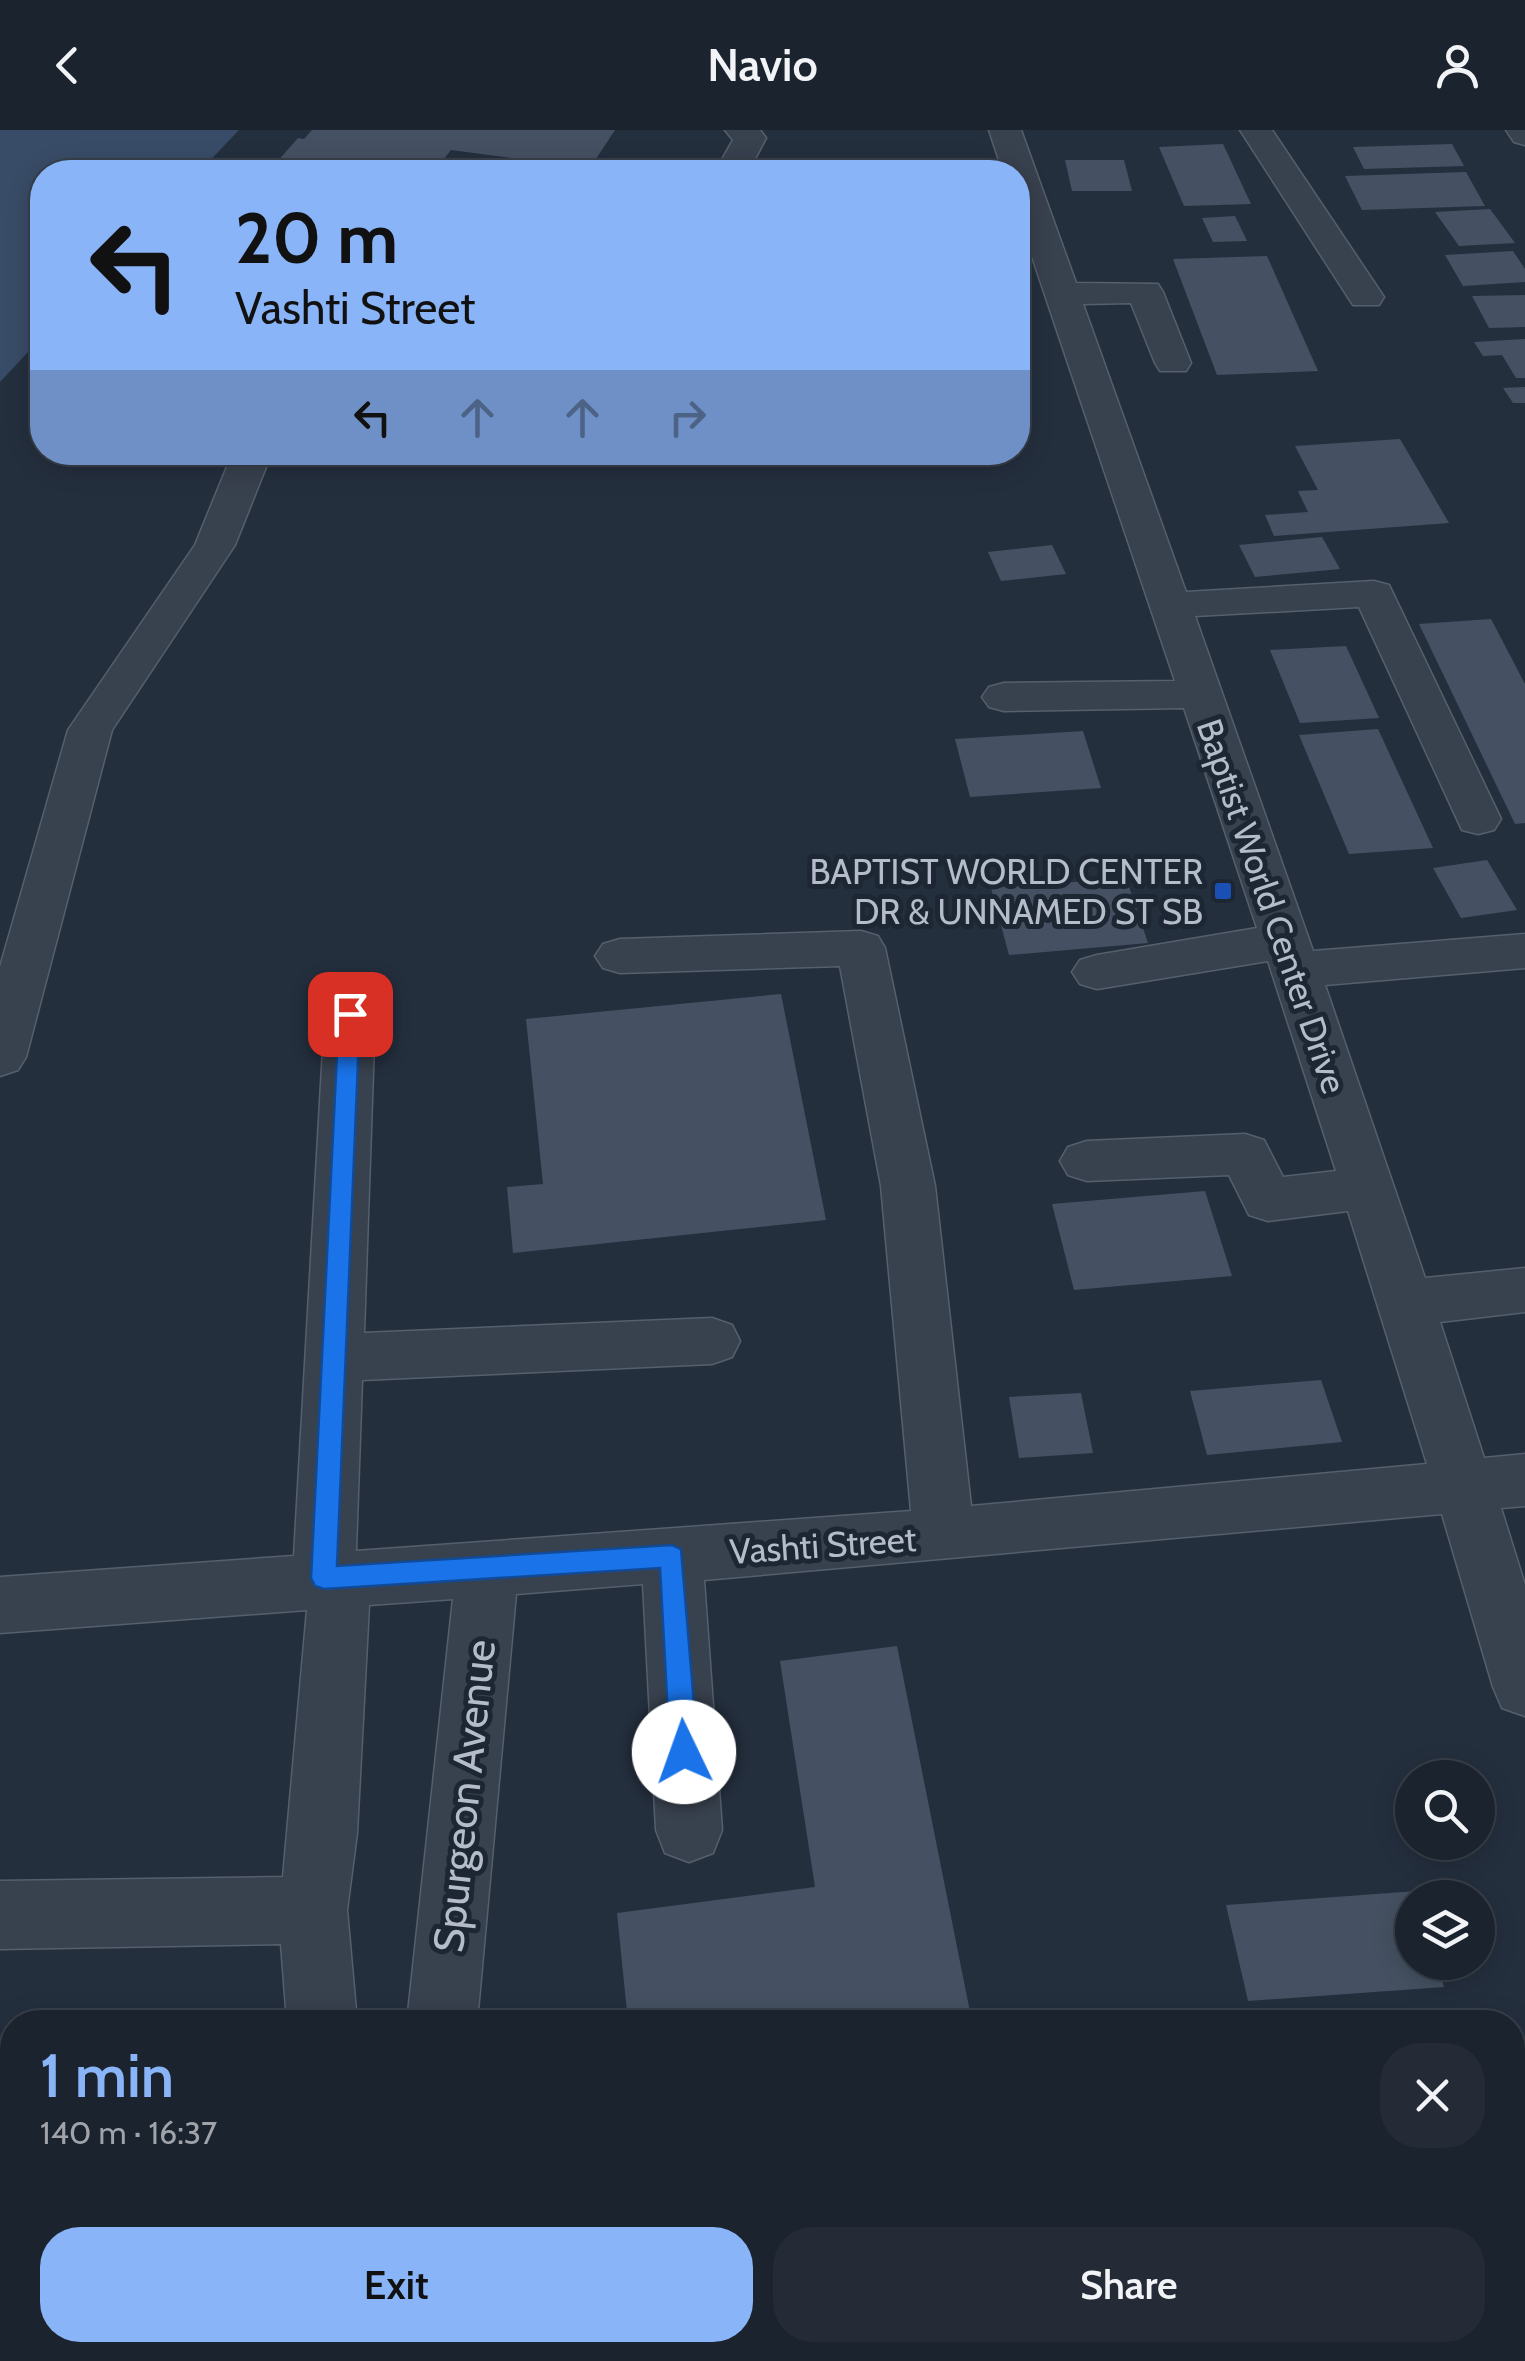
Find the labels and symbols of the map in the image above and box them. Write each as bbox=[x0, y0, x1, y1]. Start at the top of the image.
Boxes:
street label: Baptist World Center Drive bbox=[1188, 713, 1356, 1099]
place label: BAPTIST WORLD CENTER DR & UNNAMED ST SB bbox=[809, 850, 1203, 933]
marker: BAPTIST WORLD CENTER DR & UNNAMED ST SB bbox=[1212, 880, 1234, 902]
pin bbox=[308, 972, 393, 1057]
street label: Vashti Street bbox=[728, 1517, 918, 1573]
street label: Spurgeon Avenue bbox=[422, 1637, 506, 1955]
position arrow bbox=[632, 1700, 736, 1804]

